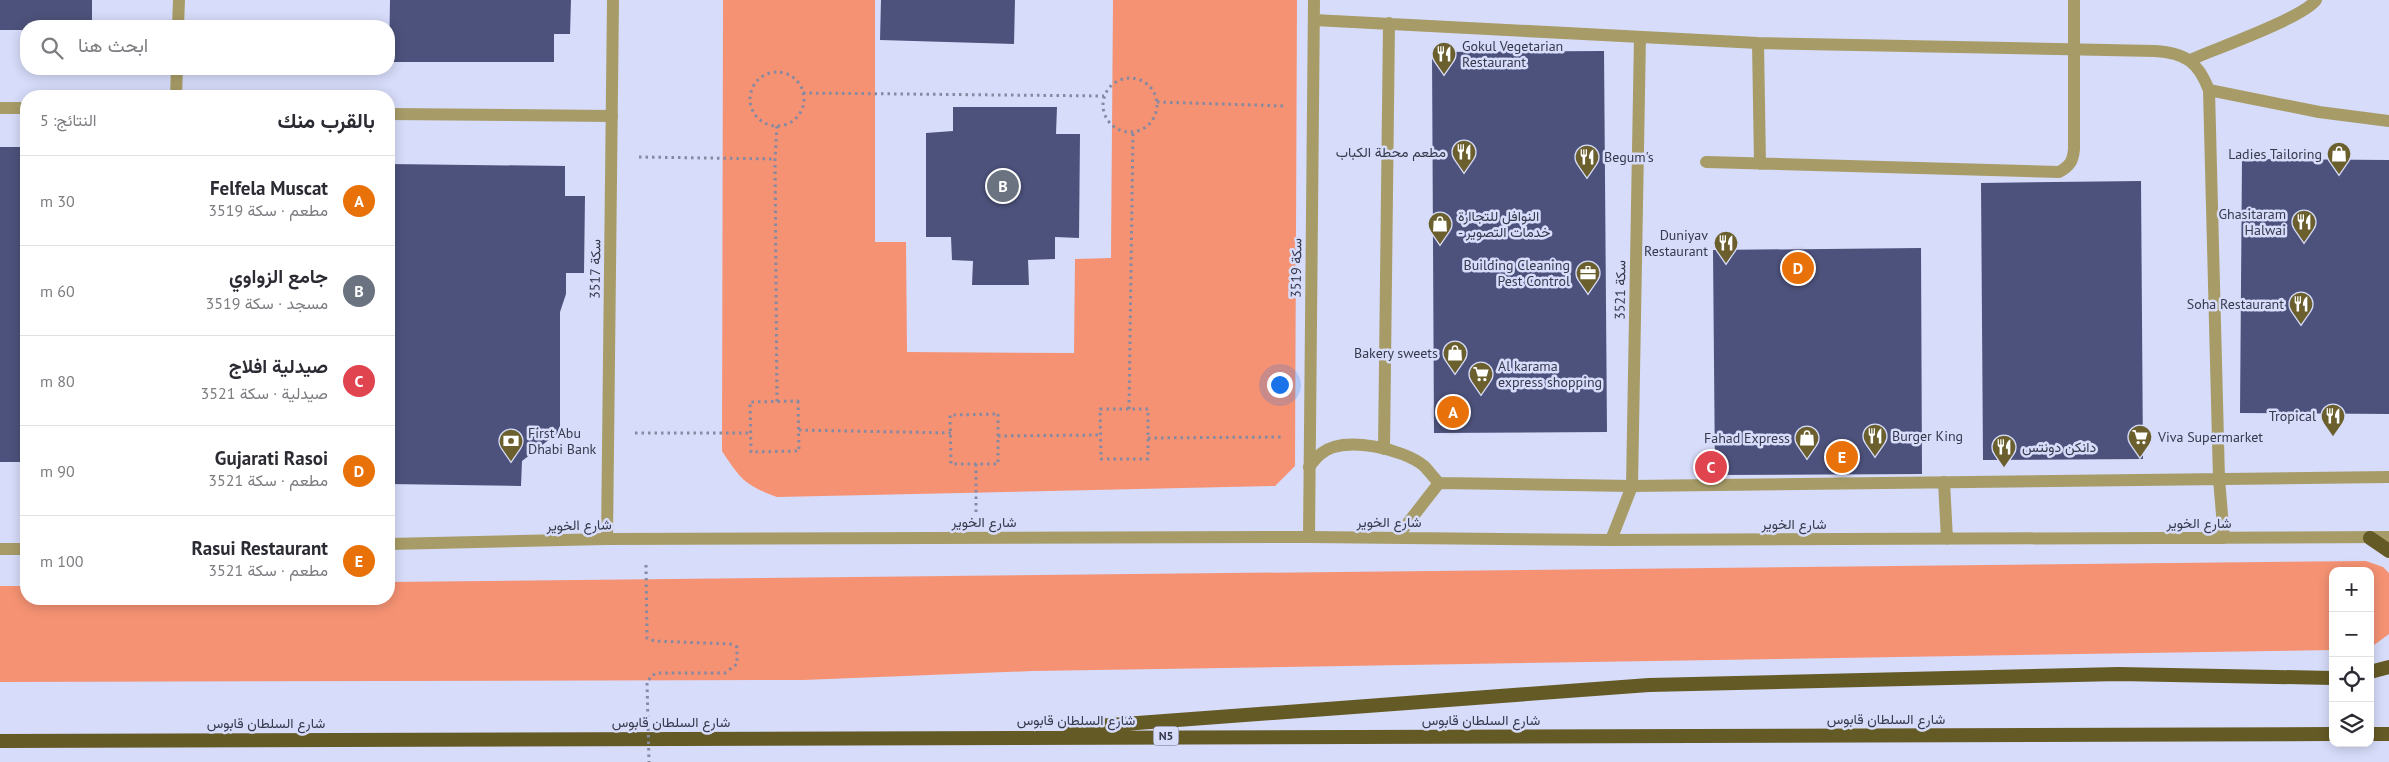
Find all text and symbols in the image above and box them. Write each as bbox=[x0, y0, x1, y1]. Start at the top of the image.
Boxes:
search box bbox=[20, 20, 395, 75]
text: ابحث هنا bbox=[78, 33, 148, 57]
icon: search bbox=[38, 34, 66, 62]
place label: Gokul Vegetarian Restaurant bbox=[1462, 37, 1563, 71]
restaurant icon: Gokul Vegetarian Restaurant bbox=[1431, 41, 1457, 75]
text: بالقرب منك bbox=[277, 107, 375, 134]
text: النتائج: 5 bbox=[40, 110, 96, 130]
restaurant icon: مطعم محطة الكباب bbox=[1451, 139, 1477, 173]
shop icon: Ladies Tailoring bbox=[2326, 141, 2352, 175]
place label: مطعم محطة الكباب bbox=[1336, 143, 1446, 161]
restaurant icon: Begum's bbox=[1574, 144, 1600, 178]
place label: Ladies Tailoring bbox=[2228, 145, 2322, 163]
place label: Begum's bbox=[1604, 148, 1654, 166]
pin: B bbox=[987, 167, 1019, 205]
text: Felfela Muscat bbox=[210, 176, 328, 200]
text: 30 m bbox=[40, 191, 75, 211]
text: A bbox=[354, 191, 364, 211]
text: مطعم · سكة 3519 bbox=[208, 200, 328, 220]
place label: Ghasitaram Halwai bbox=[2218, 205, 2286, 239]
place label: النوافل للتجاارة - خدمات التصوير bbox=[1458, 207, 1550, 241]
restaurant icon: Ghasitaram Halwai bbox=[2291, 209, 2317, 243]
shop icon: النوافل للتجاارة - خدمات التصوير bbox=[1427, 211, 1453, 245]
place label: Duniyav Restaurant bbox=[1644, 226, 1708, 260]
restaurant icon: Duniyav Restaurant bbox=[1713, 230, 1739, 264]
street label: سكة 3519 bbox=[1286, 238, 1306, 298]
street label: سكة 3517 bbox=[585, 239, 605, 299]
pin: D bbox=[1782, 249, 1814, 287]
place label: Building Cleaning Pest Control bbox=[1464, 256, 1570, 290]
office icon: Building Cleaning Pest Control bbox=[1575, 260, 1601, 294]
street label: سكة 3521 bbox=[1610, 260, 1630, 320]
text: جامع الزواوي bbox=[229, 264, 328, 288]
text: 60 m bbox=[40, 281, 75, 301]
text: B bbox=[354, 281, 364, 301]
restaurant icon: Soha Restaurant bbox=[2288, 291, 2314, 325]
text: مسجد · سكة 3519 bbox=[205, 293, 328, 313]
place label: Soha Restaurant bbox=[2187, 295, 2284, 313]
shop icon: Bakery sweets bbox=[1442, 340, 1468, 374]
place label: Bakery sweets bbox=[1354, 344, 1438, 362]
text: صيدلية افلاج bbox=[229, 354, 328, 378]
place label: Al karama express shopping bbox=[1498, 357, 1602, 391]
supermarket icon: Al karama express shopping bbox=[1468, 361, 1494, 395]
text: 80 m bbox=[40, 371, 75, 391]
text: C bbox=[355, 371, 363, 391]
your location bbox=[1267, 372, 1293, 398]
text: صيدلية · سكة 3521 bbox=[201, 383, 328, 403]
pin: A bbox=[1437, 393, 1469, 431]
restaurant icon: Tropical bbox=[2320, 403, 2346, 437]
place label: Tropical bbox=[2269, 407, 2316, 425]
restaurant icon: Burger King bbox=[1862, 423, 1888, 457]
place label: First Abu Dhabi Bank bbox=[528, 424, 597, 458]
supermarket icon: Viva Supermarket bbox=[2127, 424, 2153, 458]
shop icon: Fahad Express bbox=[1794, 425, 1820, 459]
place label: Burger King bbox=[1892, 427, 1963, 445]
bank icon: First Abu Dhabi Bank bbox=[498, 428, 524, 462]
place label: Viva Supermarket bbox=[2157, 428, 2263, 446]
place label: Fahad Express bbox=[1704, 429, 1790, 447]
restaurant icon: دانكن دونتس bbox=[1991, 434, 2017, 468]
pin: E bbox=[1826, 438, 1858, 476]
place label: دانكن دونتس bbox=[2022, 438, 2096, 456]
text: Gujarati Rasoi bbox=[215, 446, 328, 470]
pin: C bbox=[1695, 448, 1727, 486]
text: 90 m bbox=[40, 461, 75, 481]
text: D bbox=[354, 461, 364, 481]
text: مطعم · سكة 3521 bbox=[208, 470, 328, 490]
street label: شارع الخوير bbox=[950, 513, 1017, 533]
street label: شارع الخوير bbox=[1355, 513, 1422, 533]
street label: شارع الخوير bbox=[2165, 514, 2232, 534]
street label: شارع الخوير bbox=[545, 515, 612, 537]
street label: شارع الخوير bbox=[1760, 515, 1827, 535]
text: Rasui Restaurant bbox=[191, 536, 328, 560]
text: 100 m bbox=[40, 551, 83, 571]
text: E bbox=[355, 551, 363, 571]
text: مطعم · سكة 3521 bbox=[208, 560, 328, 580]
map controls bbox=[2329, 567, 2374, 747]
button: + bbox=[2329, 567, 2374, 612]
button: − bbox=[2329, 612, 2374, 657]
button: locate bbox=[2329, 657, 2374, 702]
button: layers bbox=[2329, 702, 2374, 747]
street label: شارع السلطان قابوس bbox=[1827, 710, 1945, 730]
street label: شارع السلطان قابوس bbox=[1017, 711, 1135, 731]
street label: شارع السلطان قابوس bbox=[1422, 711, 1540, 731]
street label: شارع السلطان قابوس bbox=[612, 713, 730, 733]
street label: شارع السلطان قابوس bbox=[207, 714, 325, 734]
road number: N5 bbox=[1154, 726, 1178, 746]

